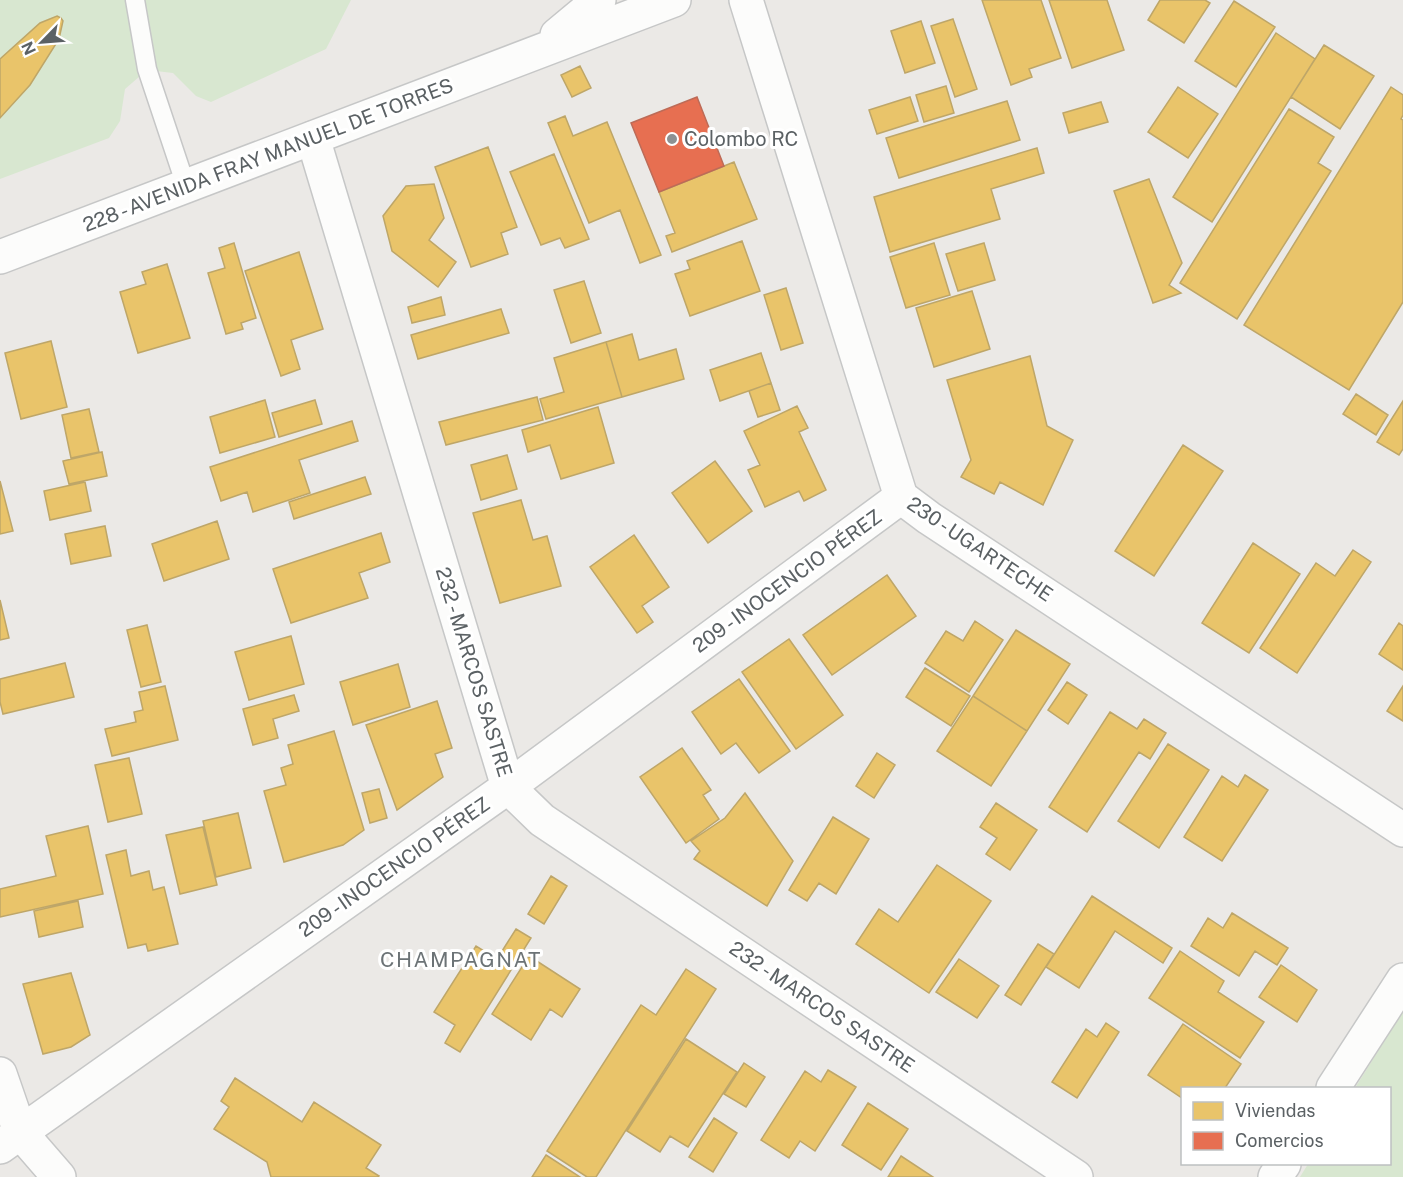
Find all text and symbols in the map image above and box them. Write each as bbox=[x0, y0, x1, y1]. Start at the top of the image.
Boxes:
north arrow bbox=[12, 12, 72, 72]
text: N bbox=[18, 38, 40, 58]
street label: 228 - AVENIDA FRAY MANUEL DE TORRES bbox=[79, 73, 457, 237]
place label: Colombo RC bbox=[684, 127, 798, 151]
marker: Colombo RC bbox=[665, 132, 679, 146]
street label: 230 - UGARTECHE bbox=[903, 491, 1057, 607]
street label: 209 - INOCENCIO PÉREZ bbox=[687, 503, 886, 658]
street label: 232 - MARCOS SASTRE bbox=[431, 564, 517, 780]
street label: 209 - INOCENCIO PÉREZ bbox=[293, 791, 494, 942]
street label: 232 - MARCOS SASTRE bbox=[725, 936, 919, 1078]
district label: CHAMPAGNAT bbox=[380, 947, 542, 972]
legend bbox=[1181, 1087, 1391, 1165]
text: Viviendas bbox=[1235, 1100, 1315, 1121]
text: Comercios bbox=[1235, 1130, 1324, 1151]

